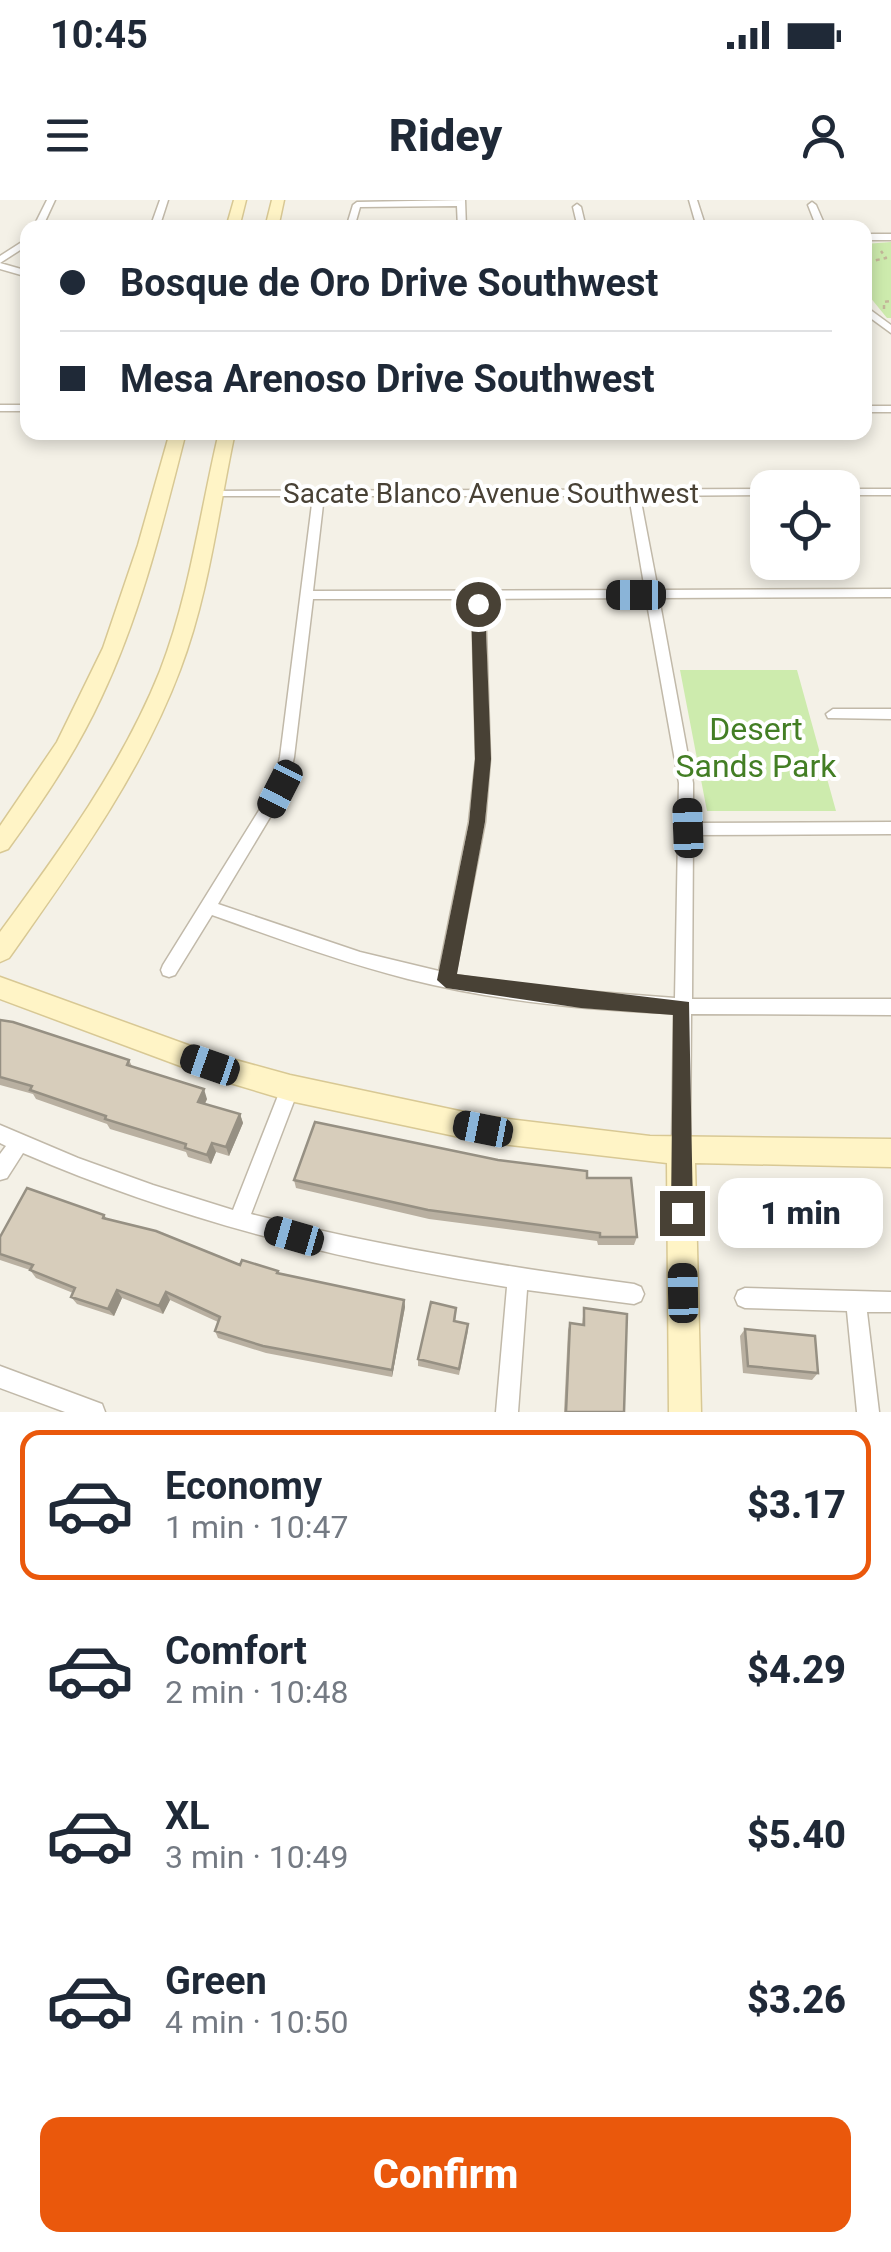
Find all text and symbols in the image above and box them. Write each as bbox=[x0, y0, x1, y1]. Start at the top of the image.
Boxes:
text: 10:45 bbox=[50, 13, 148, 57]
icon: menu bbox=[40, 108, 95, 163]
icon: person bbox=[796, 108, 851, 163]
text: Ridey bbox=[389, 109, 502, 162]
text: Bosque de Oro Drive Southwest bbox=[120, 261, 658, 305]
text: Mesa Arenoso Drive Southwest bbox=[120, 357, 655, 401]
map controls bbox=[750, 470, 860, 580]
button: locate bbox=[750, 470, 860, 580]
street label: Sacate Blanco Avenue Southwest bbox=[283, 477, 699, 510]
car bbox=[606, 580, 666, 610]
route start bbox=[456, 582, 501, 627]
park label: Desert Sands Park bbox=[675, 710, 837, 785]
car bbox=[253, 755, 307, 823]
car bbox=[672, 797, 704, 859]
car bbox=[177, 1041, 243, 1089]
car bbox=[451, 1109, 515, 1149]
callout: 1 min bbox=[717, 1178, 882, 1248]
route end bbox=[660, 1191, 705, 1236]
text: 1 min bbox=[760, 1194, 841, 1232]
car bbox=[261, 1213, 327, 1259]
car bbox=[667, 1263, 699, 1323]
icon: car bbox=[45, 1460, 135, 1550]
text: Economy bbox=[165, 1464, 322, 1508]
text: $3.17 bbox=[747, 1483, 846, 1527]
text: 1 min · 10:47 bbox=[165, 1508, 348, 1546]
icon: car bbox=[45, 1625, 135, 1715]
text: Comfort bbox=[165, 1629, 307, 1673]
text: $4.29 bbox=[747, 1648, 846, 1692]
text: 2 min · 10:48 bbox=[165, 1673, 348, 1711]
icon: car bbox=[45, 1790, 135, 1880]
text: XL bbox=[165, 1794, 210, 1838]
text: $5.40 bbox=[747, 1813, 846, 1857]
text: 3 min · 10:49 bbox=[165, 1838, 348, 1876]
icon: car bbox=[45, 1955, 135, 2045]
text: Green bbox=[165, 1959, 267, 2003]
text: $3.26 bbox=[747, 1978, 846, 2022]
text: 4 min · 10:50 bbox=[165, 2003, 348, 2041]
button: Confirm bbox=[40, 2117, 851, 2232]

